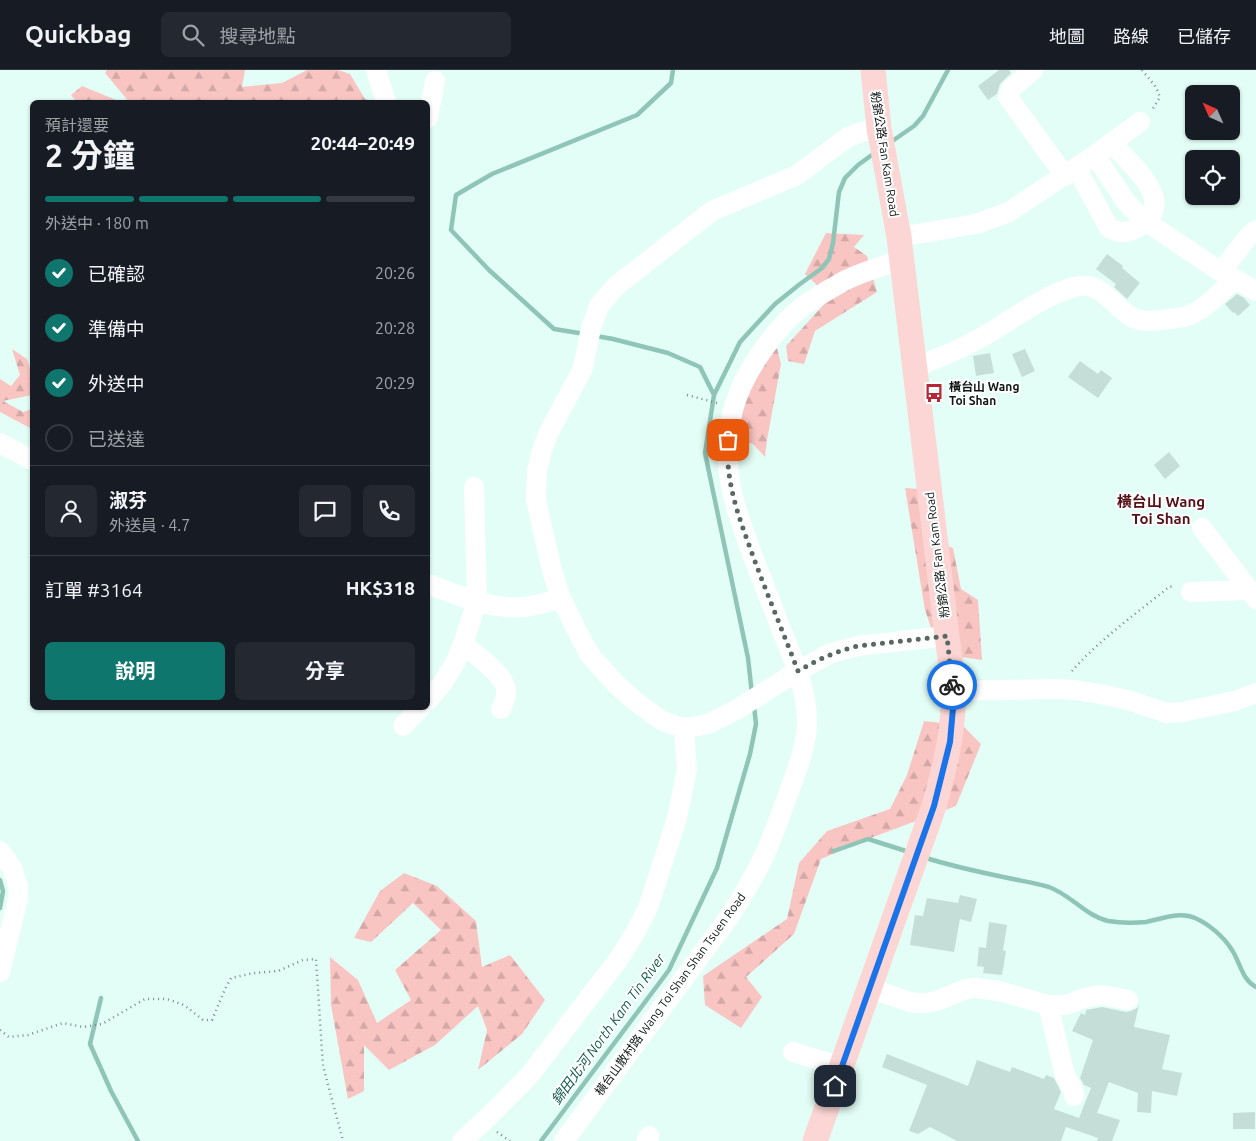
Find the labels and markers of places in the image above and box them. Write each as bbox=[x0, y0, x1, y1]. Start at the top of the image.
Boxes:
place label: 橫台山 Wang Toi Shan bbox=[949, 380, 1019, 407]
bus stop icon: 橫台山 Wang Toi Shan bbox=[923, 382, 945, 404]
pin bbox=[707, 419, 749, 461]
pin bbox=[814, 1065, 856, 1107]

